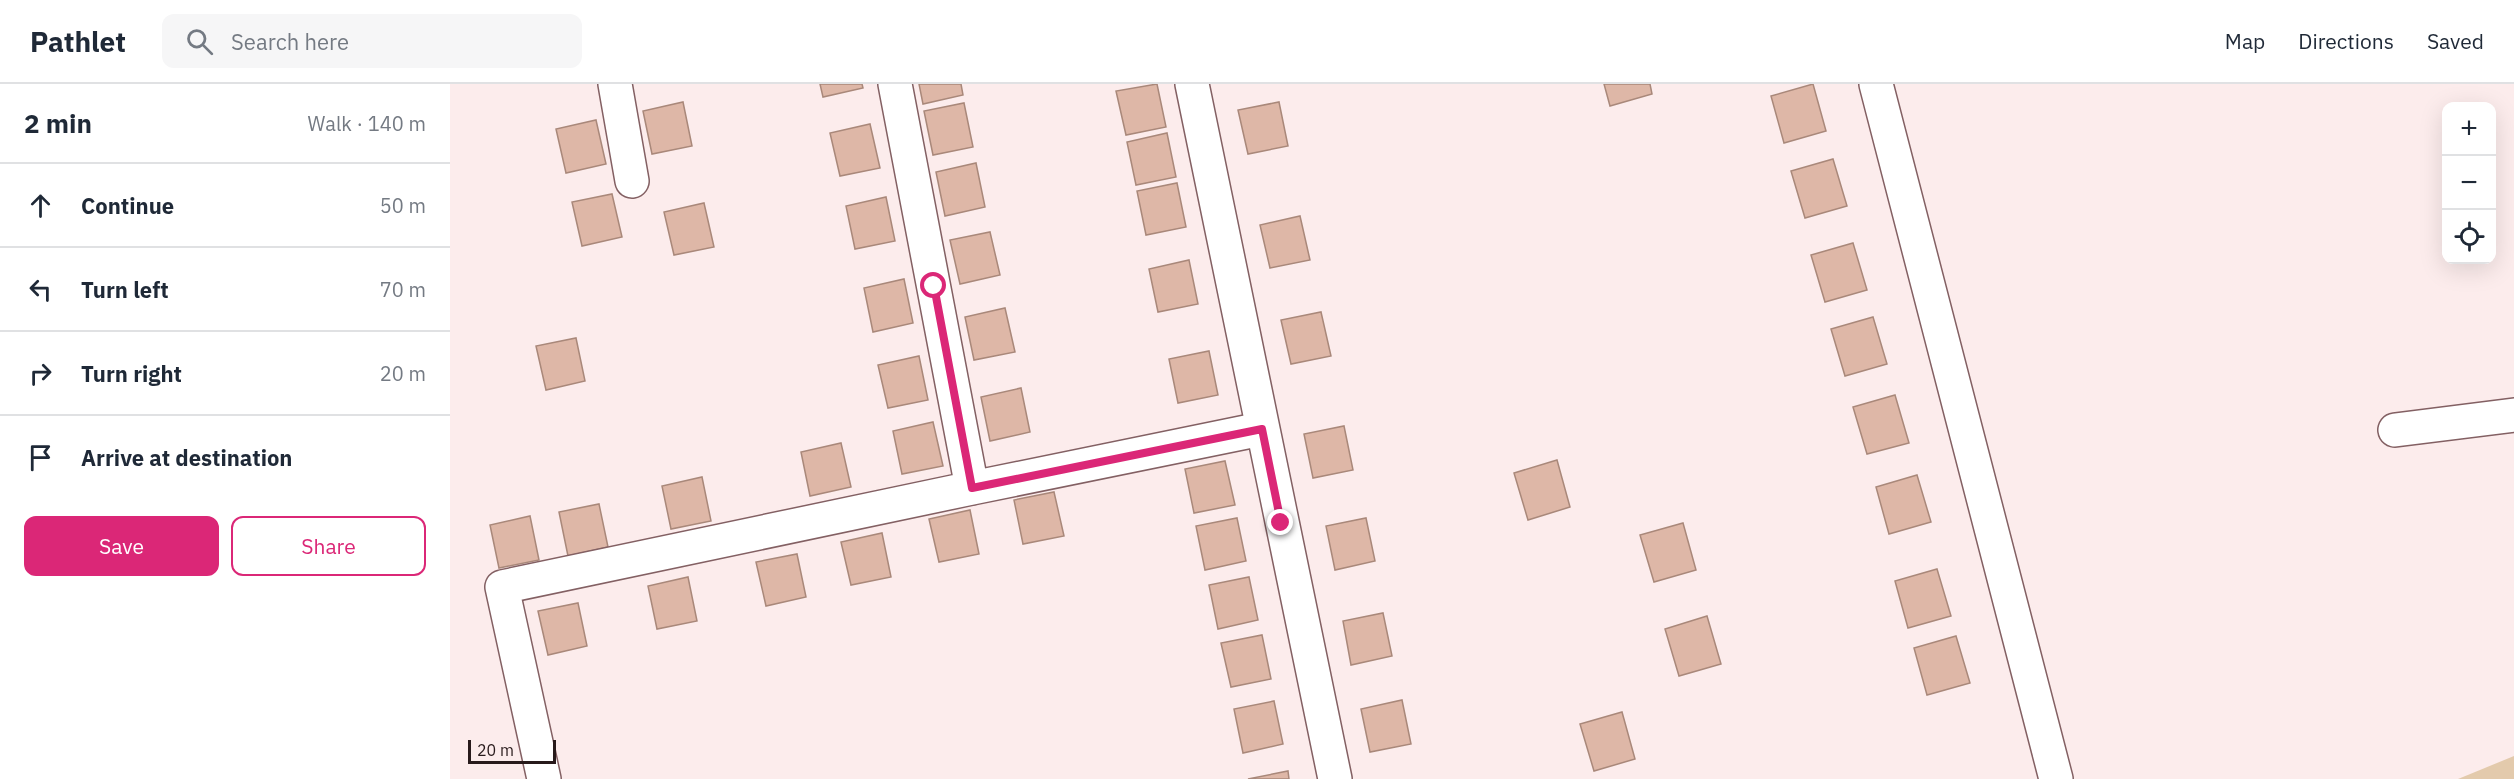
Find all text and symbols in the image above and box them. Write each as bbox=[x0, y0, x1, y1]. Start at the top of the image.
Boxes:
search box bbox=[162, 14, 582, 68]
text: Pathlet bbox=[30, 23, 126, 60]
icon: search bbox=[183, 25, 216, 58]
text: Search here bbox=[231, 27, 349, 56]
text: Map bbox=[2225, 27, 2265, 55]
text: Directions bbox=[2298, 27, 2394, 55]
text: Saved bbox=[2427, 27, 2484, 55]
map controls bbox=[2442, 102, 2496, 264]
button: + bbox=[2442, 102, 2496, 156]
text: 2 min bbox=[24, 106, 92, 140]
text: Walk · 140 m bbox=[308, 110, 426, 137]
button: − bbox=[2442, 156, 2496, 210]
icon: ahead bbox=[24, 189, 57, 222]
text: Continue bbox=[81, 191, 174, 220]
text: 50 m bbox=[380, 192, 426, 219]
button: locate bbox=[2442, 210, 2496, 264]
route start bbox=[920, 272, 946, 298]
icon: left bbox=[24, 273, 57, 306]
text: Turn left bbox=[81, 275, 169, 304]
text: 70 m bbox=[380, 276, 426, 303]
icon: right bbox=[24, 357, 57, 390]
text: Turn right bbox=[81, 359, 182, 388]
text: 20 m bbox=[380, 360, 426, 387]
icon: arrive bbox=[24, 441, 57, 474]
text: Arrive at destination bbox=[81, 443, 292, 472]
route end bbox=[1267, 509, 1293, 535]
button: Save bbox=[24, 516, 219, 576]
button: Share bbox=[231, 516, 426, 576]
scale bar bbox=[468, 737, 556, 764]
text: 20 m bbox=[477, 740, 514, 760]

